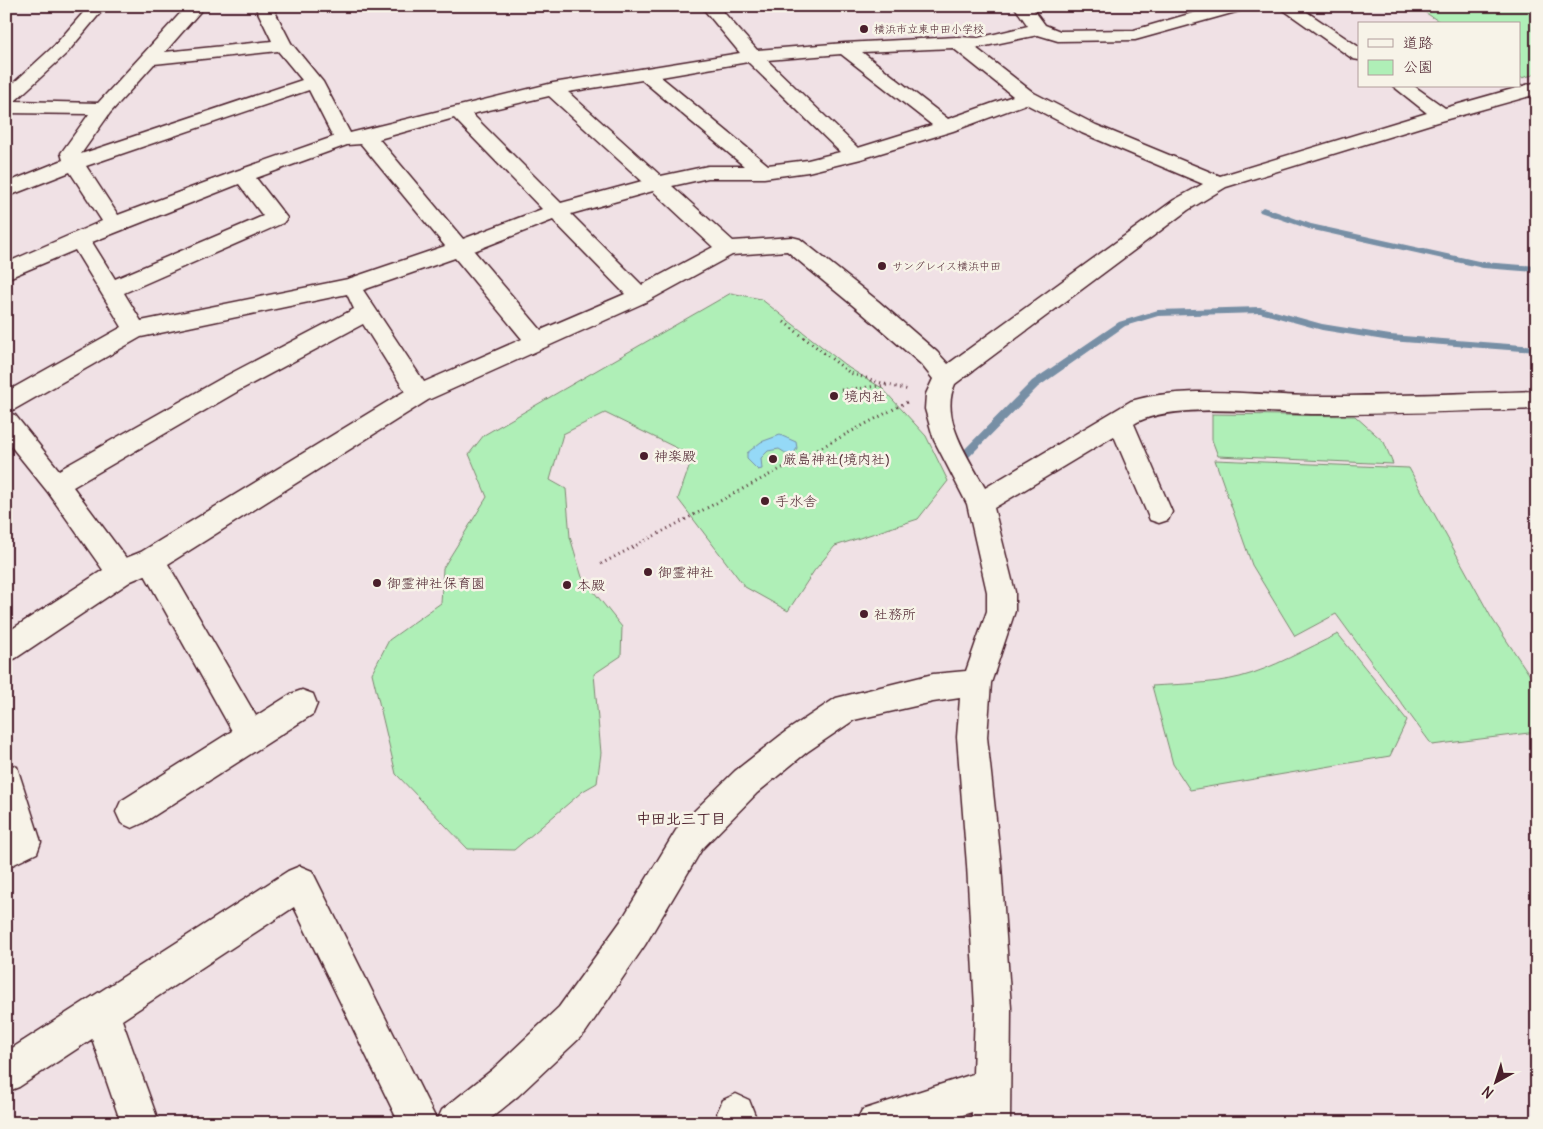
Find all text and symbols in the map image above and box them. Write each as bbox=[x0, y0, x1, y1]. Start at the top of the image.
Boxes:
place label: 横浜市立東中田小学校 bbox=[874, 22, 984, 36]
legend bbox=[1358, 22, 1520, 88]
marker: 横浜市立東中田小学校 bbox=[858, 23, 870, 35]
text: 道路 bbox=[1403, 33, 1433, 52]
text: 公園 bbox=[1403, 57, 1433, 76]
place label: サングレイス横浜中田 bbox=[892, 259, 1001, 273]
marker: サングレイス横浜中田 bbox=[876, 260, 888, 272]
place label: 境内社 bbox=[844, 387, 886, 405]
marker: 境内社 bbox=[828, 390, 840, 402]
place label: 神楽殿 bbox=[654, 447, 696, 465]
marker: 神楽殿 bbox=[638, 450, 650, 462]
place label: 厳島神社(境内社) bbox=[783, 450, 889, 468]
marker: 厳島神社(境内社) bbox=[767, 453, 779, 465]
place label: 手水舎 bbox=[775, 492, 817, 510]
marker: 手水舎 bbox=[759, 495, 771, 507]
place label: 御霊神社 bbox=[658, 563, 714, 581]
marker: 御霊神社 bbox=[642, 566, 654, 578]
place label: 御霊神社保育園 bbox=[387, 574, 485, 592]
place label: 本殿 bbox=[577, 576, 605, 594]
marker: 御霊神社保育園 bbox=[371, 577, 383, 589]
marker: 本殿 bbox=[561, 579, 573, 591]
place label: 社務所 bbox=[874, 605, 916, 623]
marker: 社務所 bbox=[858, 608, 870, 620]
district label: 中田北三丁目 bbox=[636, 809, 726, 828]
north arrow bbox=[1470, 1056, 1520, 1106]
text: N bbox=[1478, 1082, 1497, 1102]

